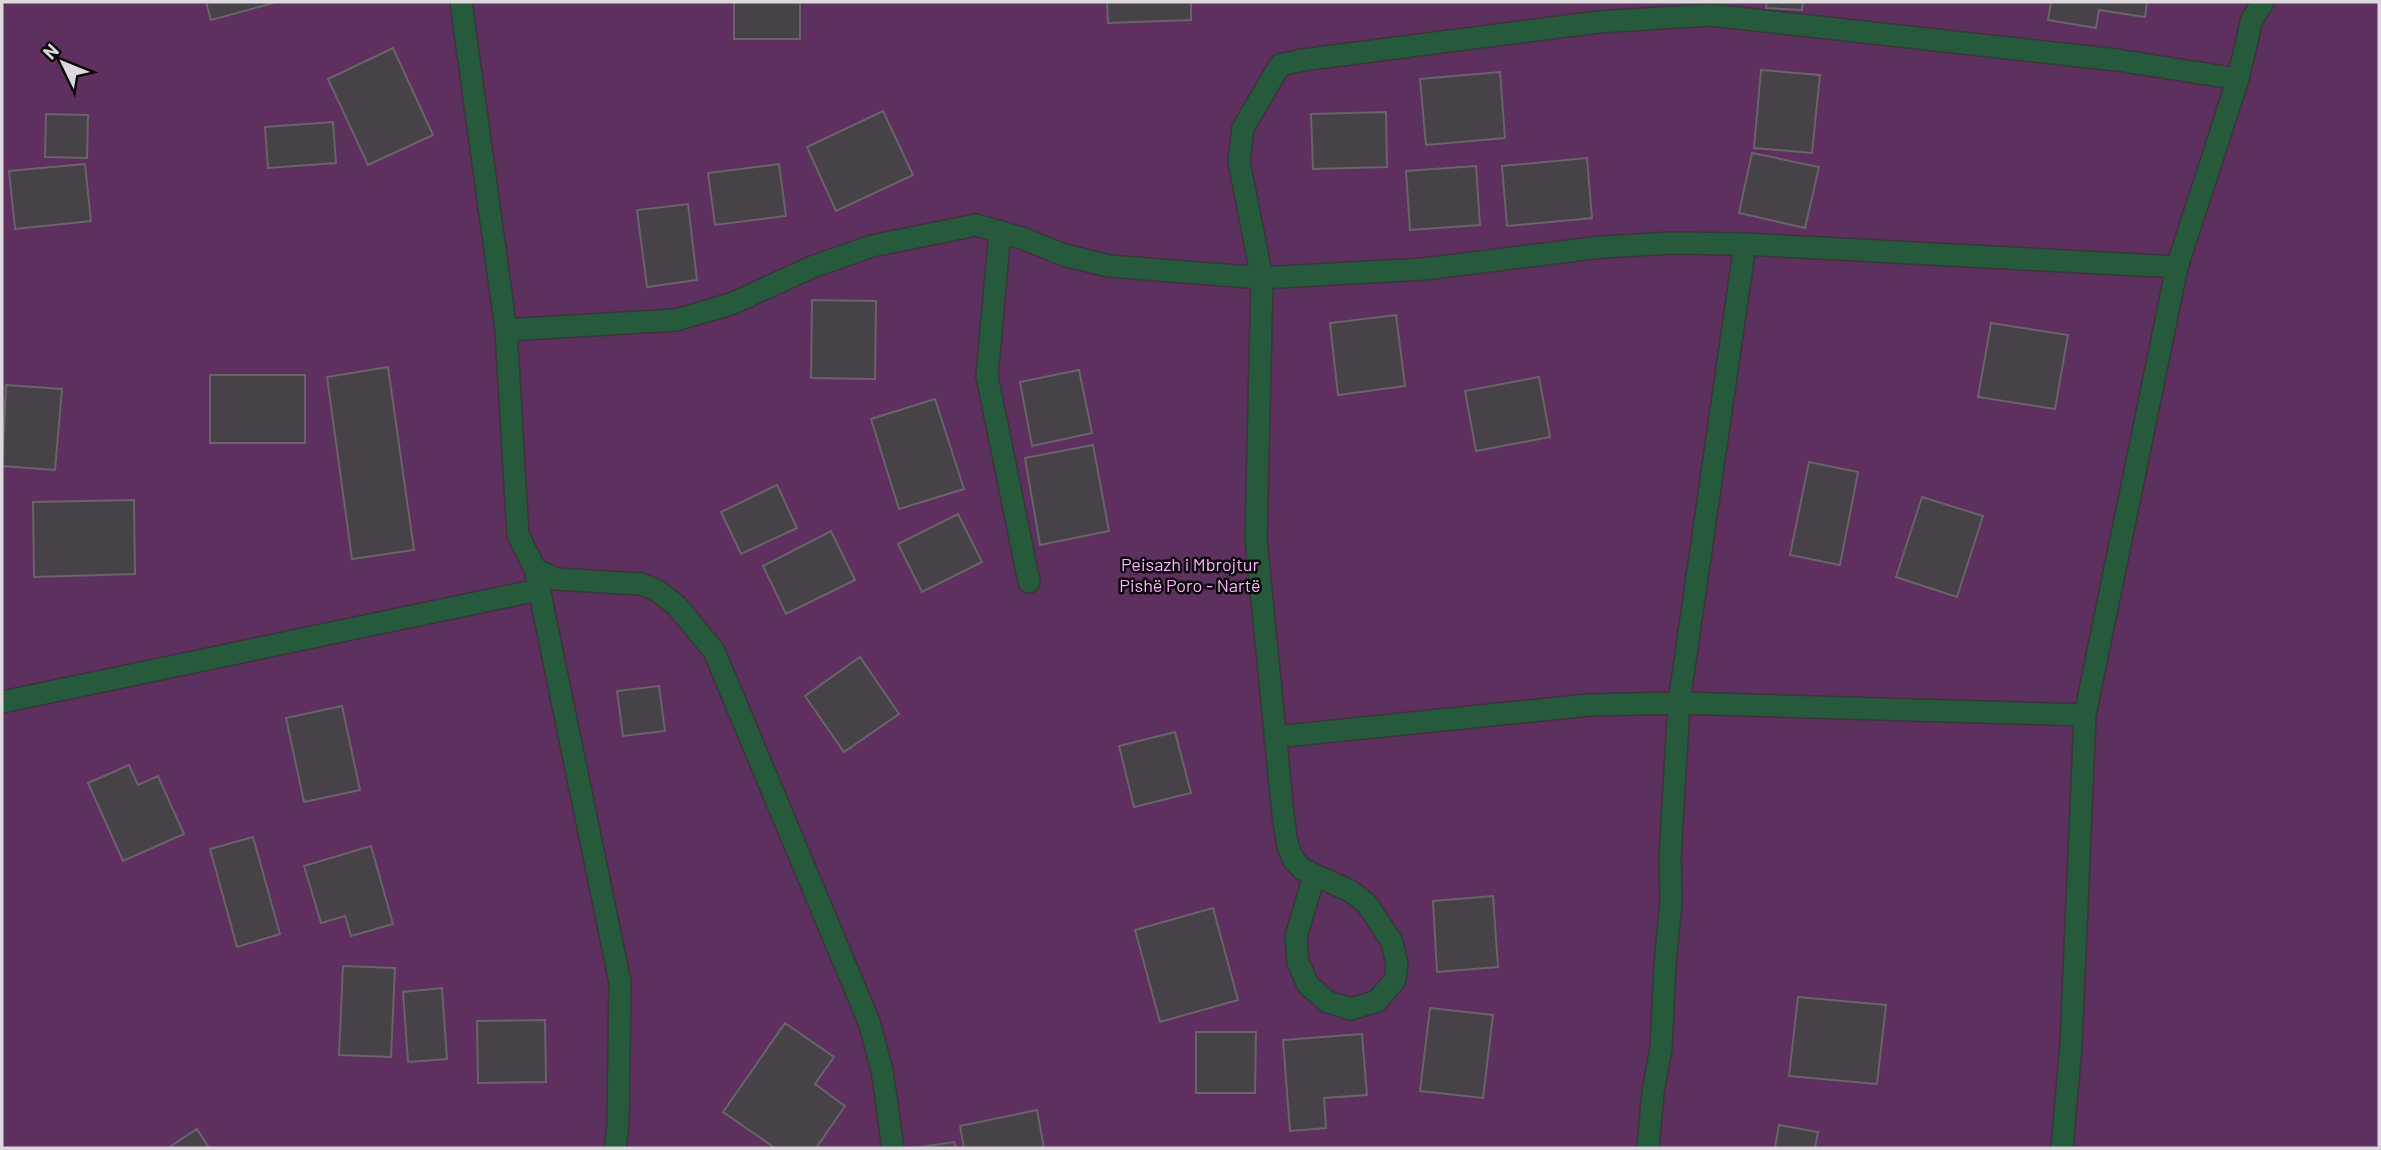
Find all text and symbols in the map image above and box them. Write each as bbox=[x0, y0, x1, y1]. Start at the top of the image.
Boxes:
north arrow bbox=[28, 28, 98, 98]
text: N bbox=[37, 39, 63, 64]
park label: Peisazh i Mbrojtur Pishë Poro - Nartë bbox=[1119, 553, 1261, 596]

